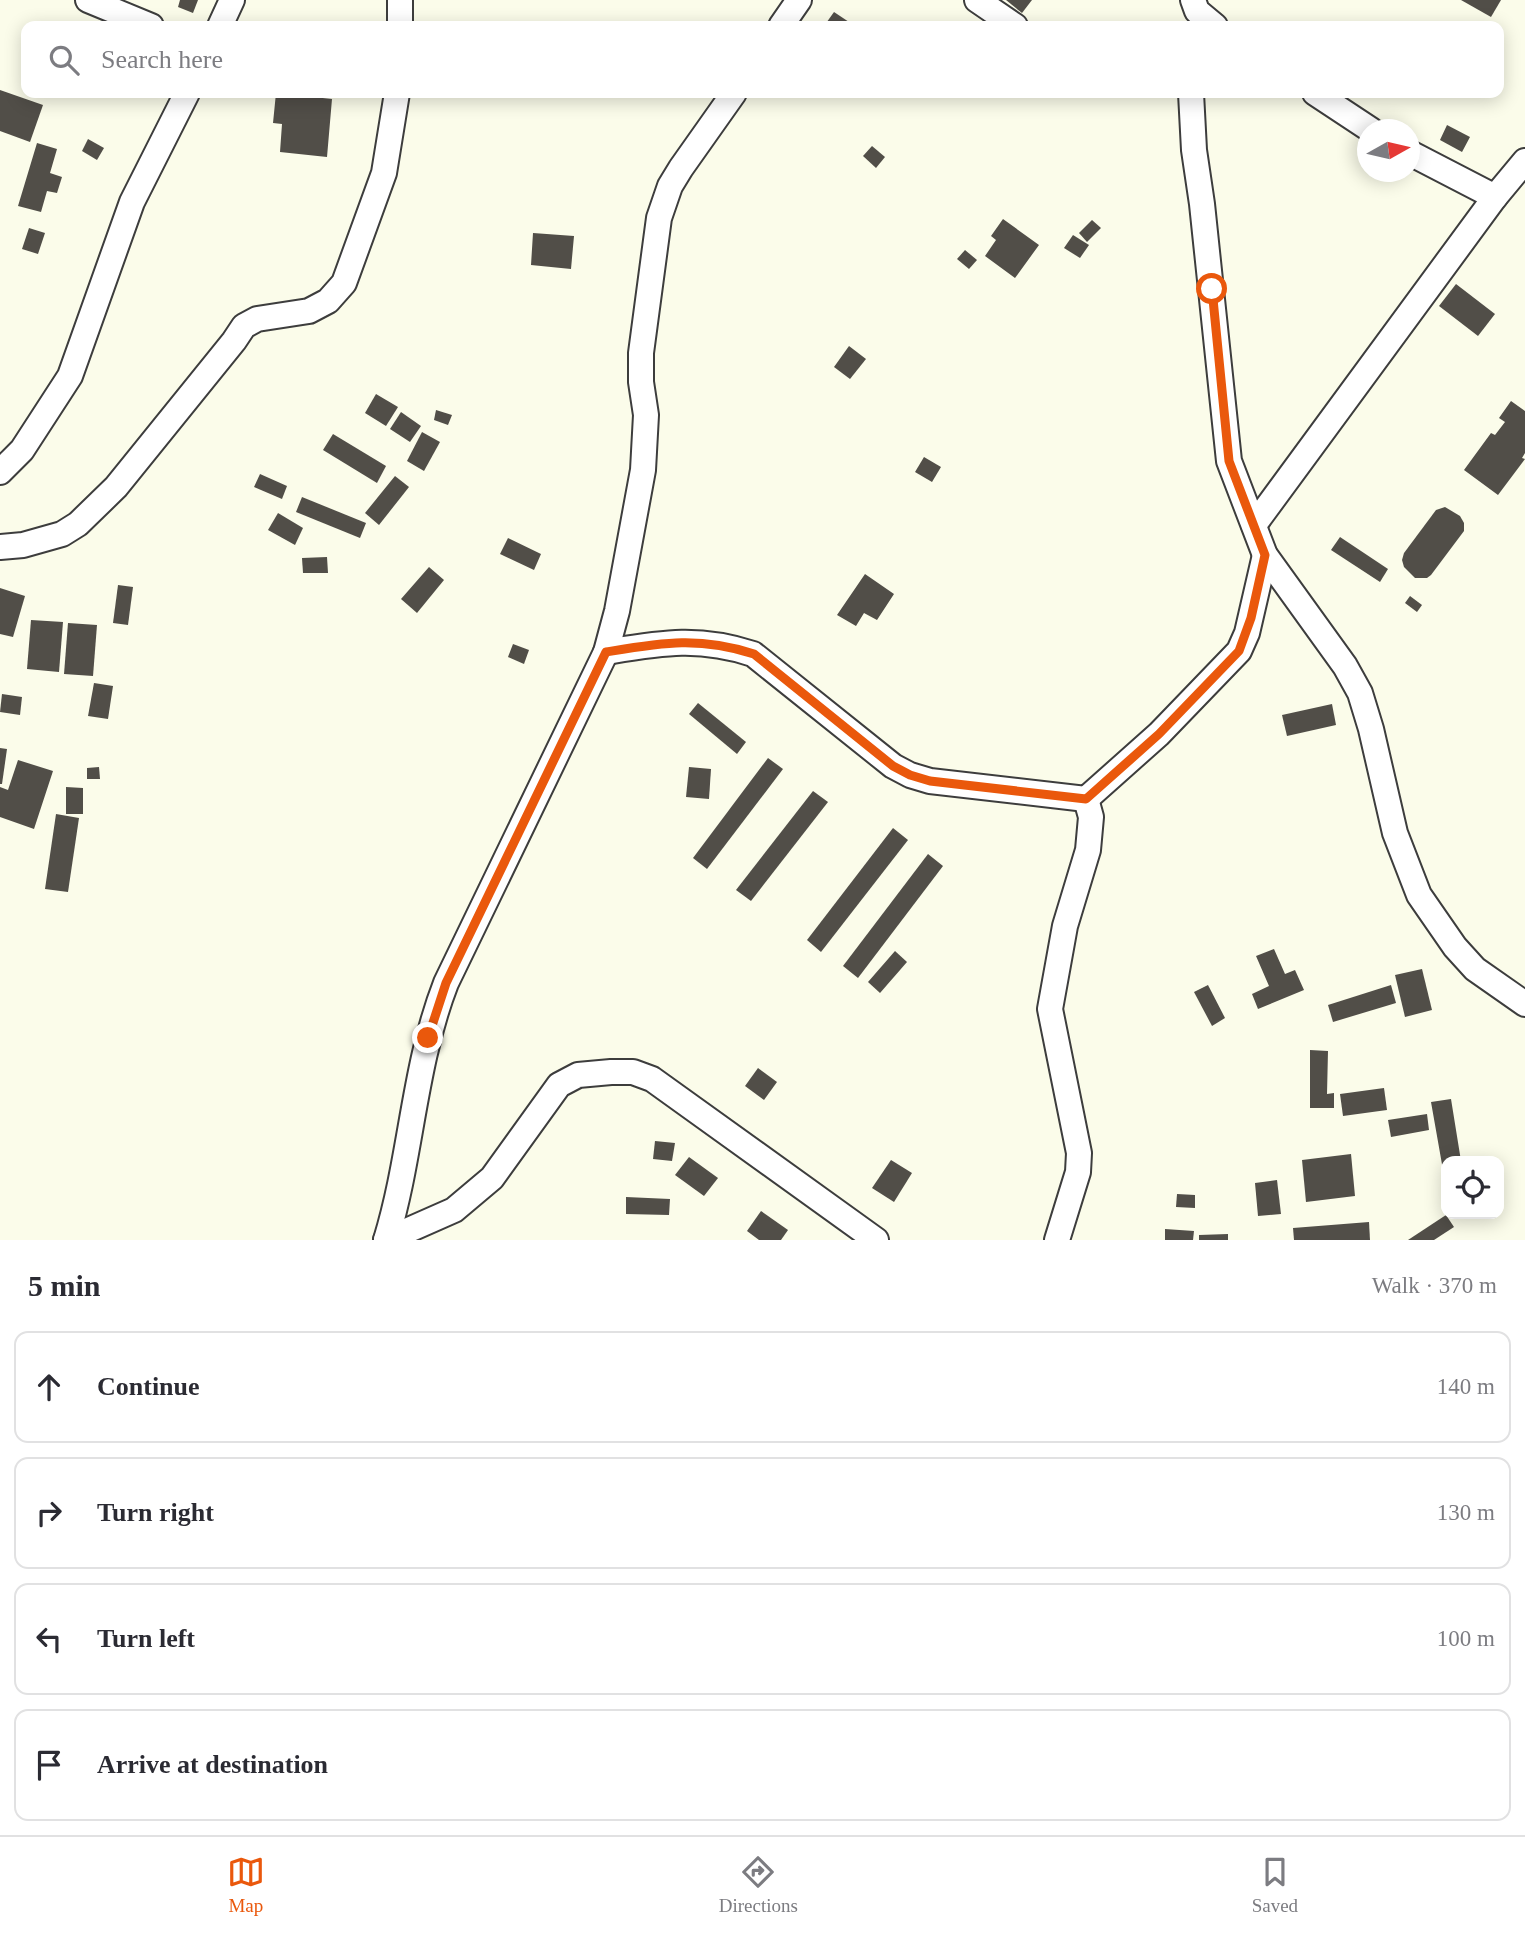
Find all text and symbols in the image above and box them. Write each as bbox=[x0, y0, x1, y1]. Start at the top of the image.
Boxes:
search box bbox=[21, 21, 1504, 98]
icon: search bbox=[45, 41, 83, 79]
text: Search here bbox=[101, 45, 223, 74]
north arrow bbox=[1357, 119, 1420, 182]
route start bbox=[1196, 273, 1227, 304]
route end bbox=[412, 1022, 443, 1053]
map controls bbox=[1441, 1156, 1504, 1219]
button: locate bbox=[1441, 1156, 1504, 1219]
text: 5 min bbox=[28, 1269, 101, 1302]
text: Walk · 370 m bbox=[1372, 1273, 1497, 1298]
icon: ahead bbox=[30, 1368, 68, 1406]
text: Continue bbox=[97, 1372, 200, 1401]
text: 140 m bbox=[1437, 1374, 1495, 1399]
icon: right bbox=[30, 1494, 68, 1532]
text: Turn right bbox=[97, 1498, 214, 1527]
text: 130 m bbox=[1437, 1500, 1495, 1525]
icon: left bbox=[30, 1620, 68, 1658]
text: Turn left bbox=[97, 1624, 195, 1653]
text: 100 m bbox=[1437, 1626, 1495, 1651]
icon: arrive bbox=[30, 1746, 68, 1784]
text: Arrive at destination bbox=[97, 1750, 328, 1779]
tab: Map bbox=[227, 1853, 265, 1917]
tab: Directions bbox=[719, 1853, 798, 1917]
tab: Saved bbox=[1252, 1853, 1298, 1917]

